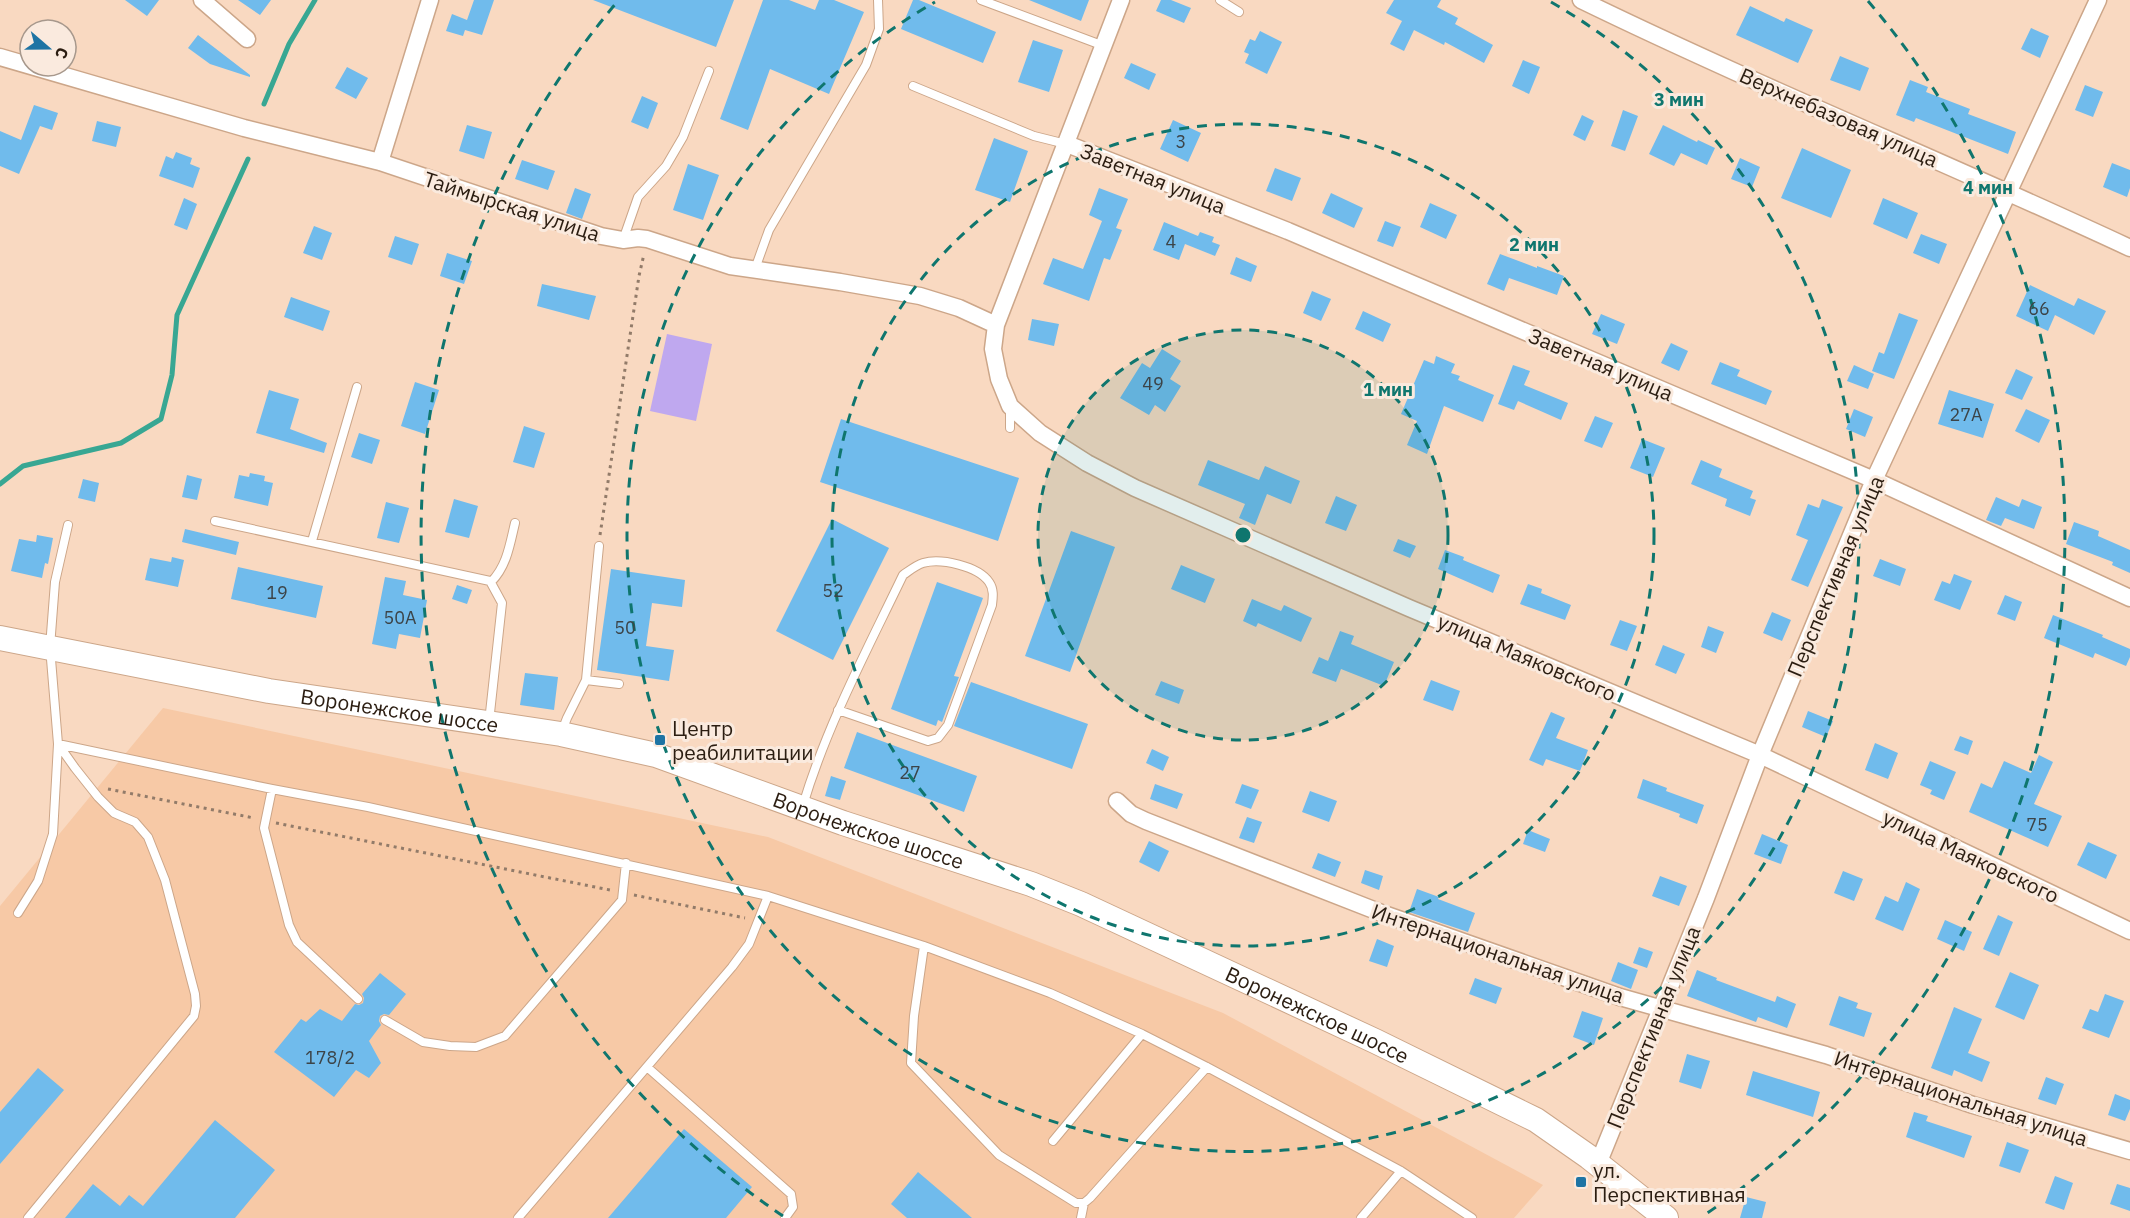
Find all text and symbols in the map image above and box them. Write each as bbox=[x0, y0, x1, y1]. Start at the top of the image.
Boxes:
north arrow bbox=[18, 18, 78, 78]
text: С bbox=[51, 45, 73, 61]
street label: Верхнебазовая улица bbox=[1735, 61, 1943, 173]
text: 3 мин bbox=[1654, 88, 1704, 111]
house number: 3 bbox=[1176, 130, 1186, 153]
street label: Заветная улица bbox=[1076, 136, 1230, 220]
street label: Таймырская улица bbox=[420, 164, 604, 248]
text: 4 мин bbox=[1963, 176, 2013, 199]
house number: 4 bbox=[1166, 230, 1177, 253]
text: 2 мин bbox=[1509, 233, 1559, 256]
house number: 66 bbox=[2028, 297, 2050, 320]
street label: Заветная улица bbox=[1524, 321, 1678, 407]
house number: 49 bbox=[1142, 372, 1164, 395]
text: 1 мин bbox=[1363, 378, 1413, 401]
house number: 27А bbox=[1949, 403, 1983, 426]
street label: Перспективная улица bbox=[1780, 471, 1890, 681]
centre of rings bbox=[1233, 525, 1253, 545]
house number: 52 bbox=[822, 579, 844, 602]
house number: 19 bbox=[266, 581, 288, 604]
house number: 50А bbox=[383, 606, 417, 629]
street label: улица Маяковского bbox=[1433, 607, 1621, 707]
house number: 50 bbox=[614, 616, 636, 639]
street label: Воронежское шоссе bbox=[299, 682, 500, 739]
place label: Центр реабилитации bbox=[672, 714, 814, 766]
marker: Центр реабилитации bbox=[653, 733, 667, 747]
house number: 27 bbox=[899, 761, 921, 784]
street label: Воронежское шоссе bbox=[769, 785, 967, 875]
street label: улица Маяковского bbox=[1878, 803, 2064, 909]
house number: 75 bbox=[2026, 813, 2048, 836]
street label: Интернациональная улица bbox=[1368, 897, 1628, 1009]
street label: Перспективная улица bbox=[1600, 922, 1706, 1132]
street label: Воронежское шоссе bbox=[1221, 959, 1414, 1070]
street label: Интернациональная улица bbox=[1831, 1044, 2091, 1152]
house number: 178/2 bbox=[305, 1046, 355, 1069]
place label: ул. Перспективная bbox=[1593, 1156, 1746, 1208]
marker: ул. Перспективная bbox=[1574, 1175, 1588, 1189]

